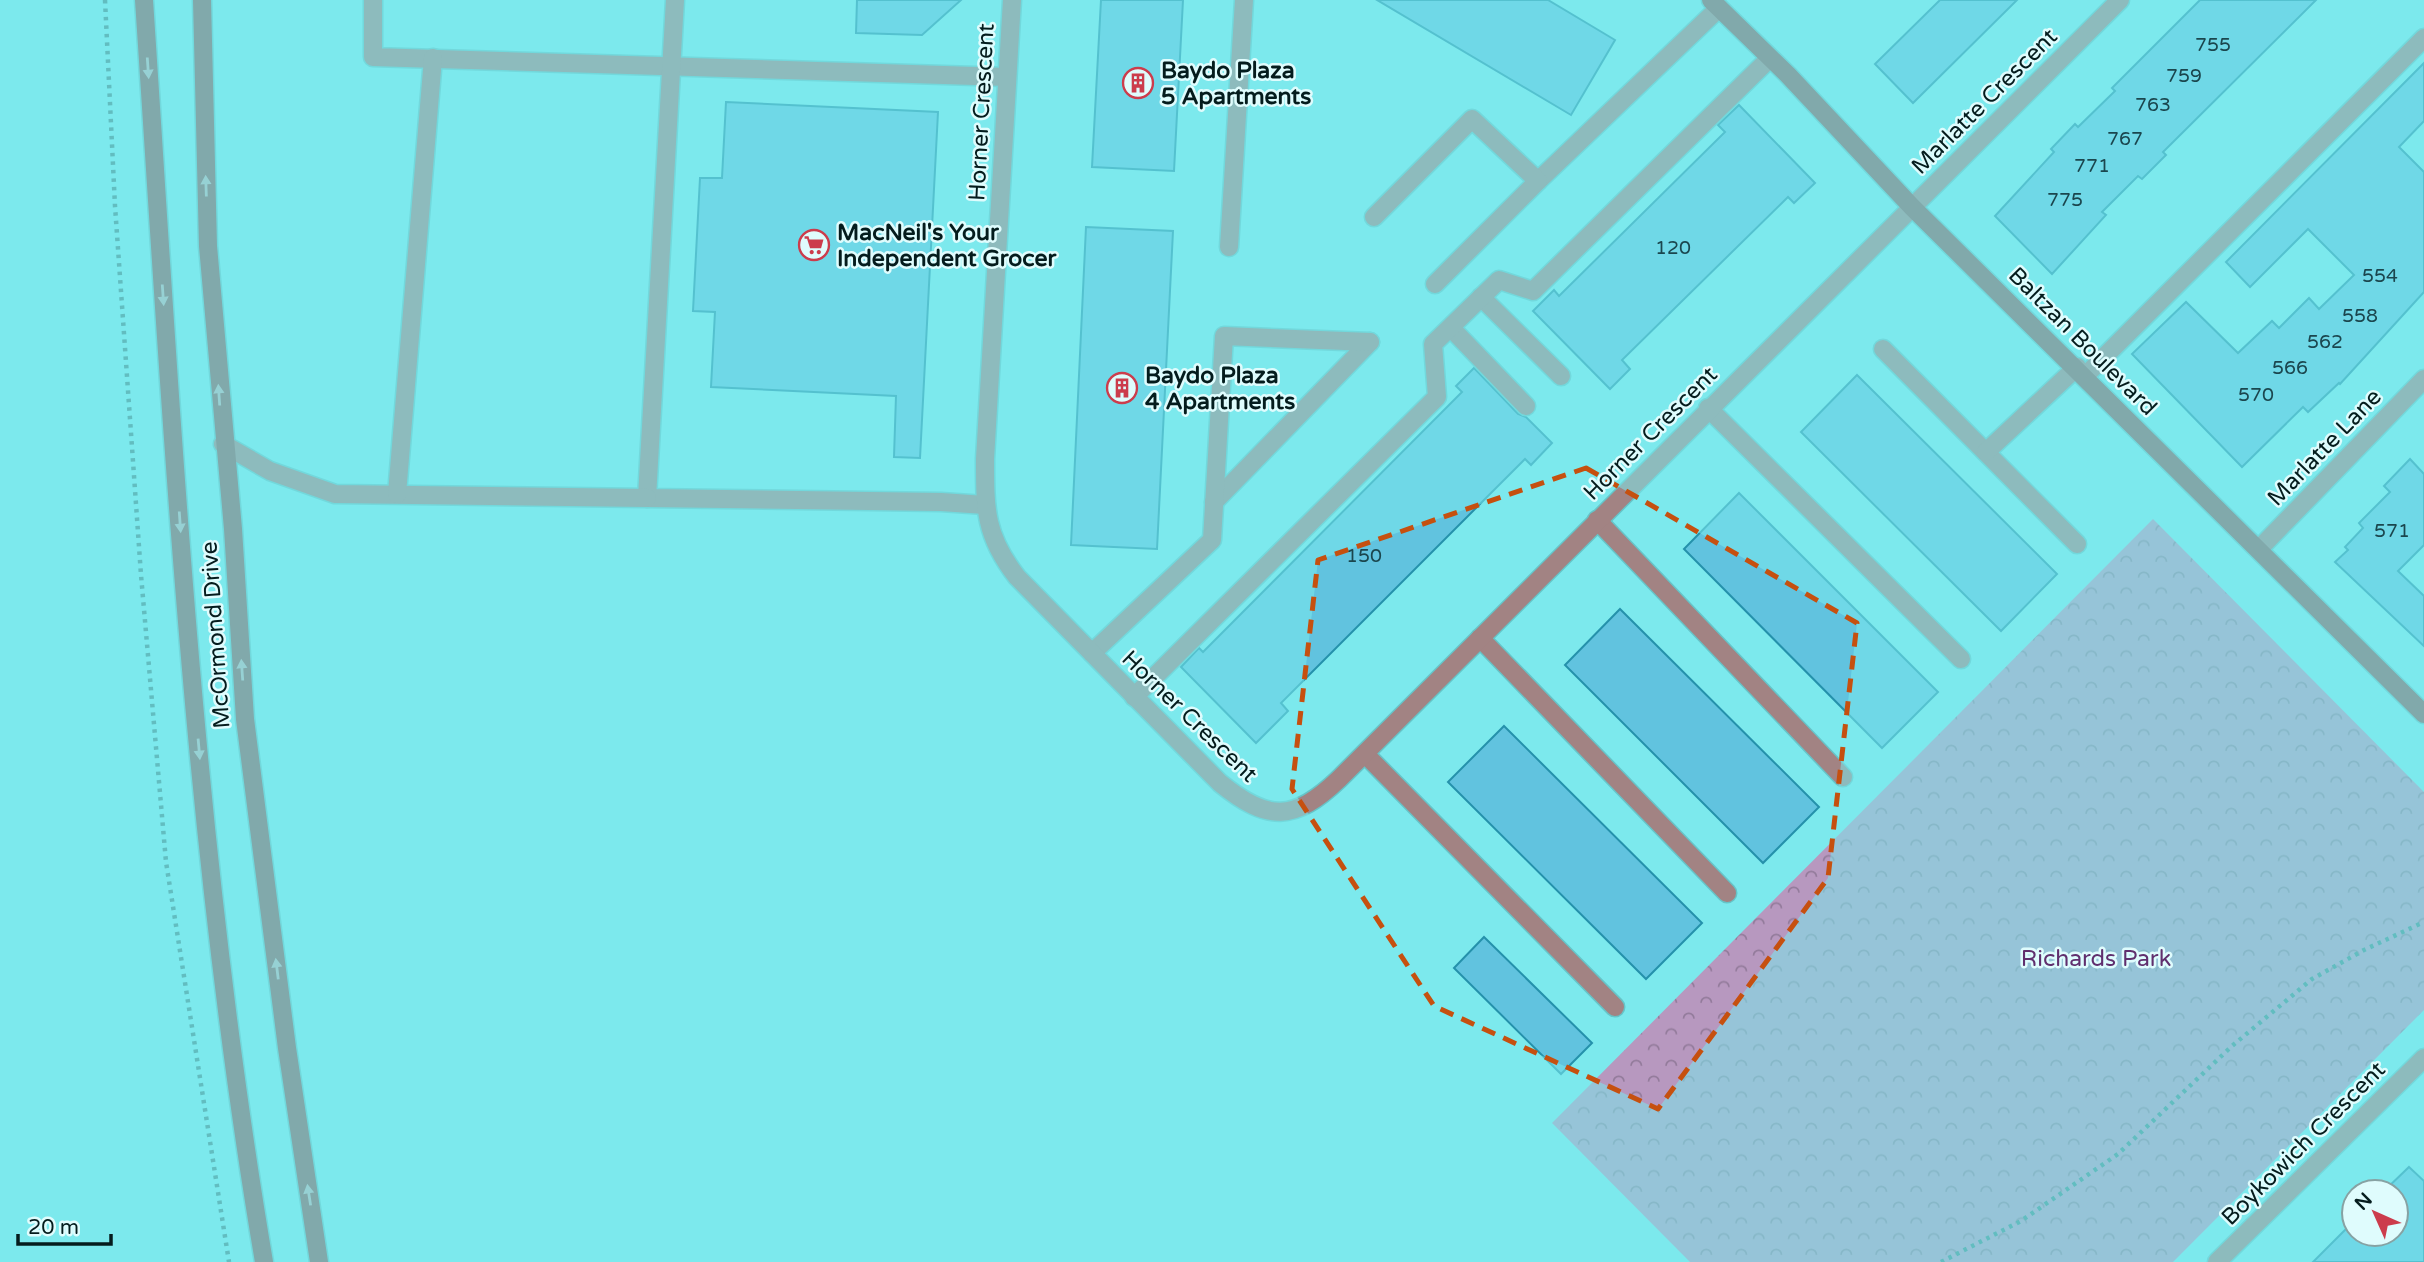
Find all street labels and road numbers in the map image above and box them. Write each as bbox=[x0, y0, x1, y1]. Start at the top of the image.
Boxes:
street label: Horner Crescent bbox=[963, 22, 1001, 202]
street label: Marlatte Crescent bbox=[1906, 23, 2064, 180]
street label: Baltzan Boulevard bbox=[2002, 262, 2162, 422]
street label: Horner Crescent bbox=[1578, 361, 1724, 506]
street label: Marlatte Lane bbox=[2262, 383, 2388, 512]
street label: McOrmond Drive bbox=[195, 540, 237, 729]
street label: Horner Crescent bbox=[1116, 645, 1263, 789]
street label: Boykowich Crescent bbox=[2216, 1056, 2392, 1232]

